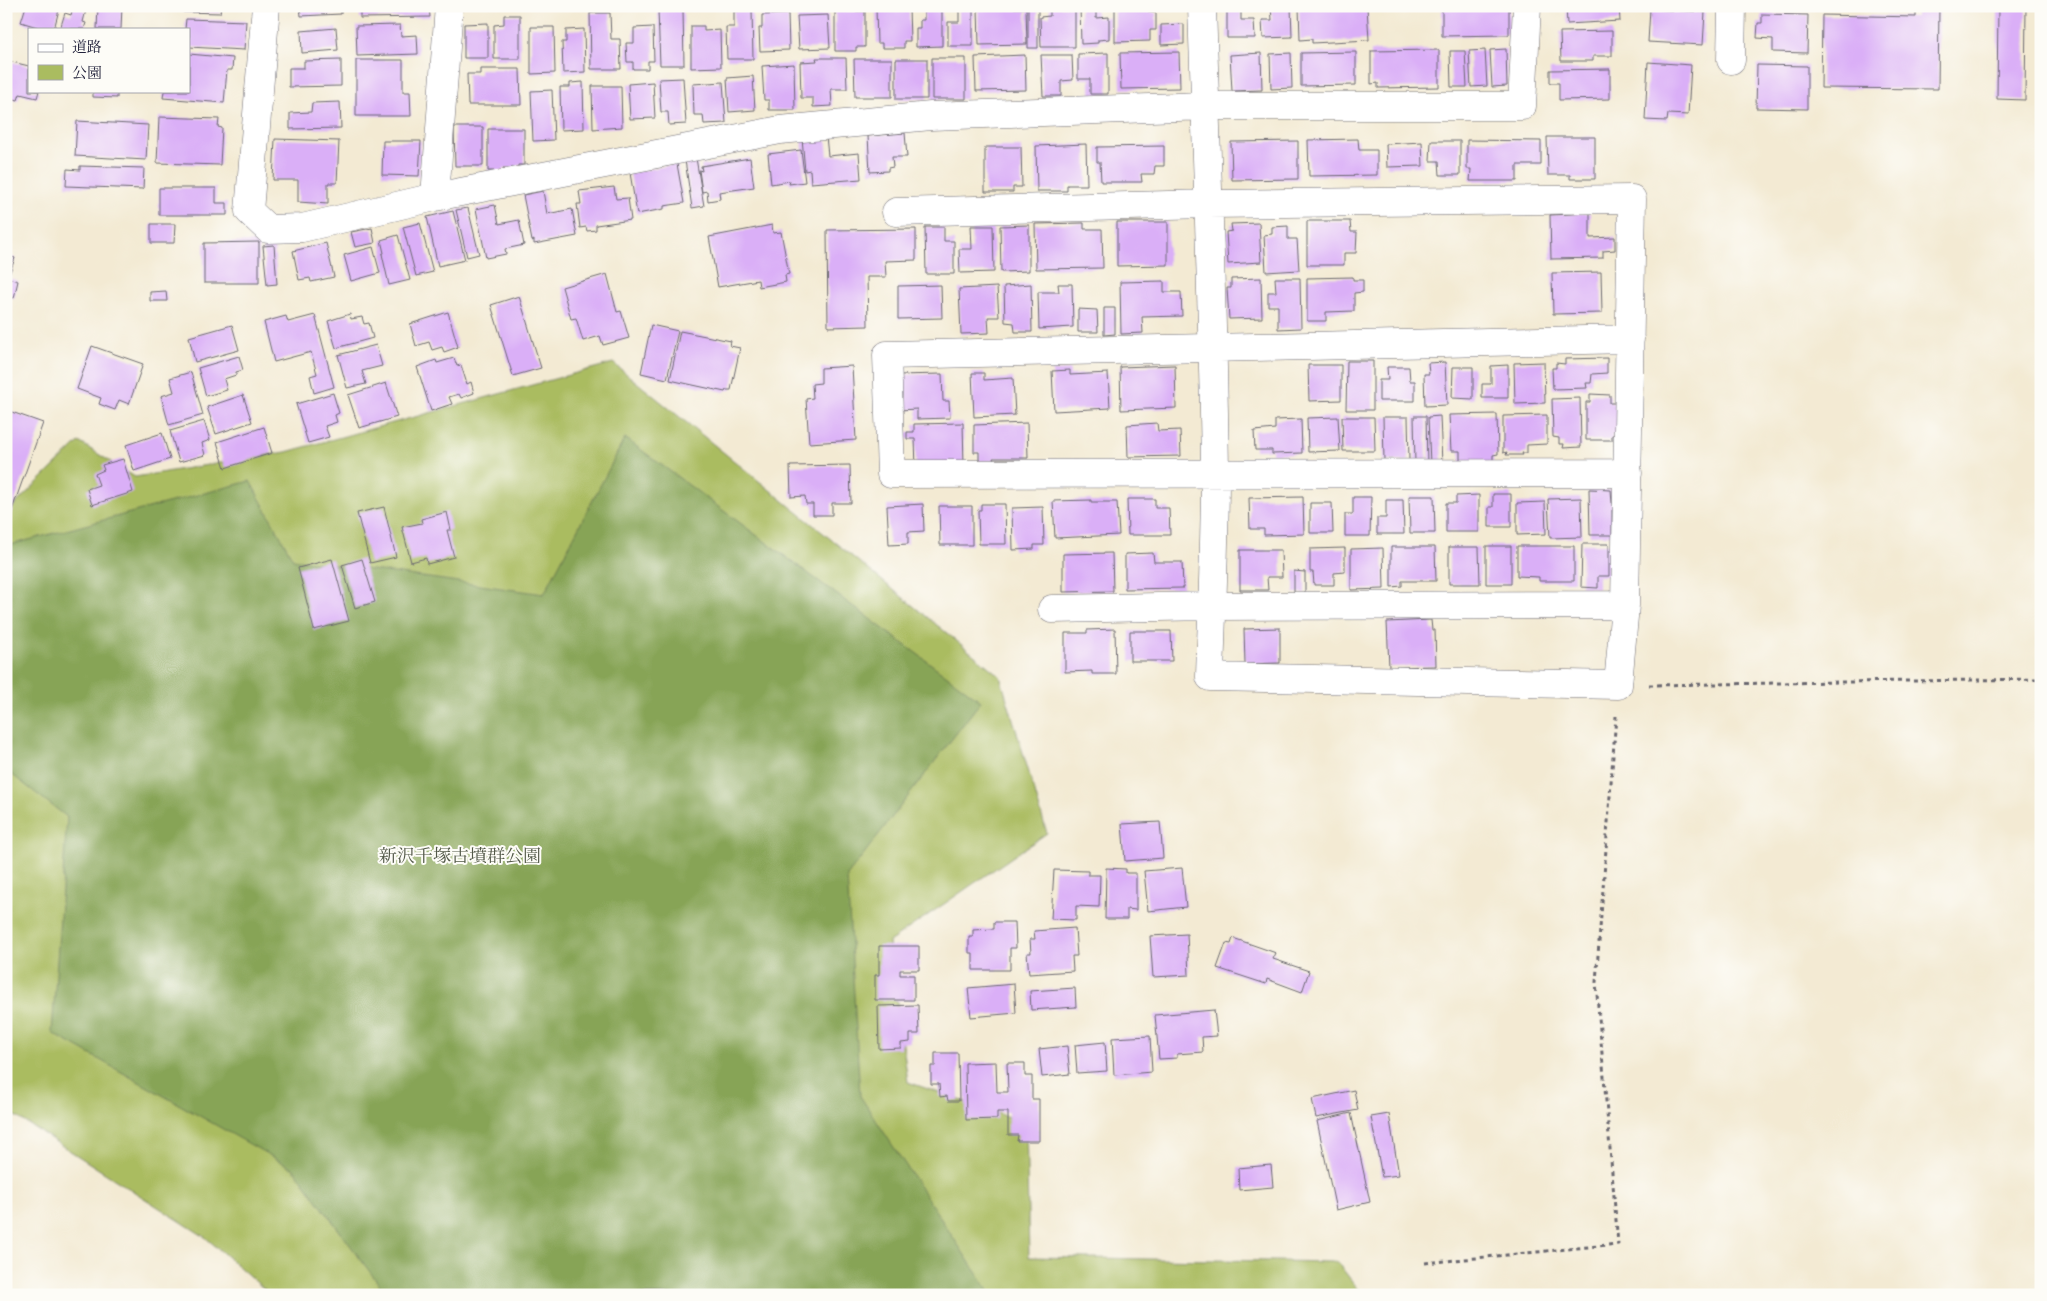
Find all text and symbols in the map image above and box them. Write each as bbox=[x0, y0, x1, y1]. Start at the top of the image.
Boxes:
legend bbox=[28, 28, 190, 92]
text: 道路 bbox=[72, 38, 102, 57]
text: 公園 bbox=[72, 64, 102, 83]
park label: 新沢千塚古墳群公園 bbox=[379, 846, 541, 868]

